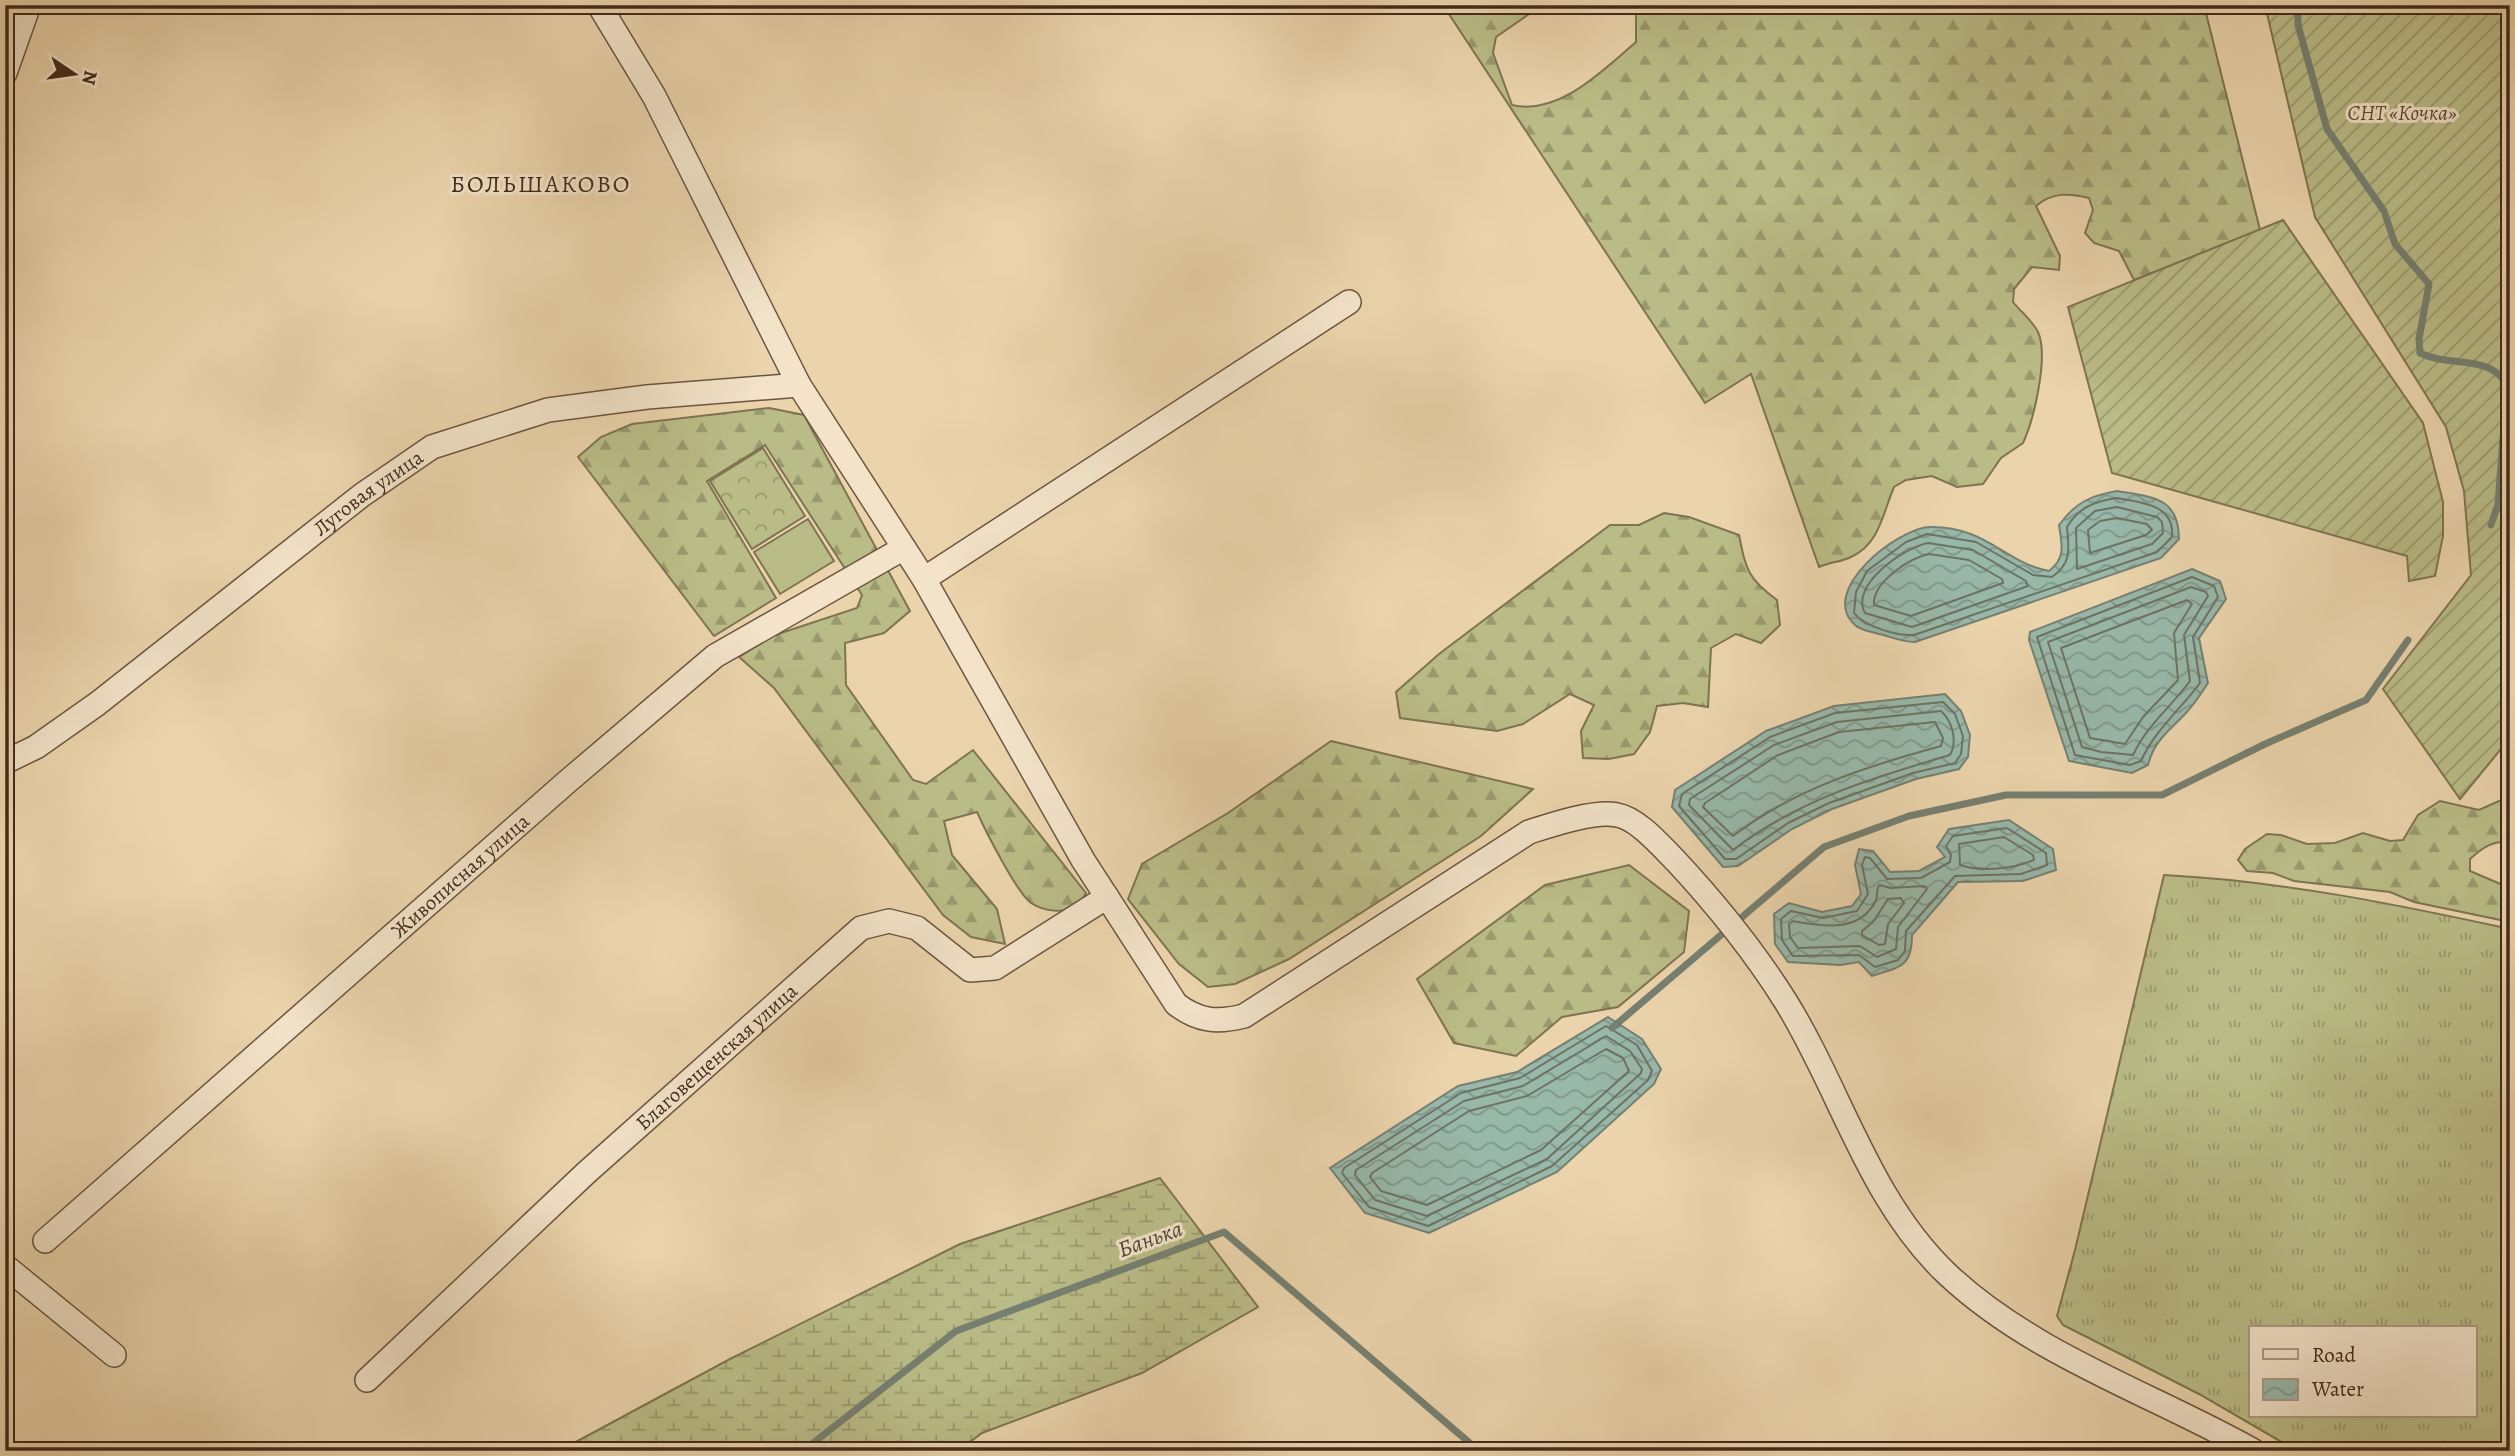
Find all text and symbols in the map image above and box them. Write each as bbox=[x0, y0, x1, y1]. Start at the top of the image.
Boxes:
north arrow bbox=[38, 38, 108, 108]
text: N bbox=[75, 68, 104, 87]
park label: СНТ «Кочка» bbox=[2347, 99, 2457, 127]
district label: БОЛЬШАКОВО bbox=[451, 168, 631, 200]
street label: Луговая улица bbox=[307, 443, 429, 542]
street label: Живописная улица bbox=[385, 807, 536, 944]
street label: Благовещенская улица bbox=[629, 977, 804, 1136]
water label: Банька bbox=[1113, 1213, 1187, 1265]
legend bbox=[2249, 1326, 2476, 1418]
text: Road bbox=[2312, 1341, 2356, 1369]
text: Water bbox=[2311, 1375, 2364, 1403]

